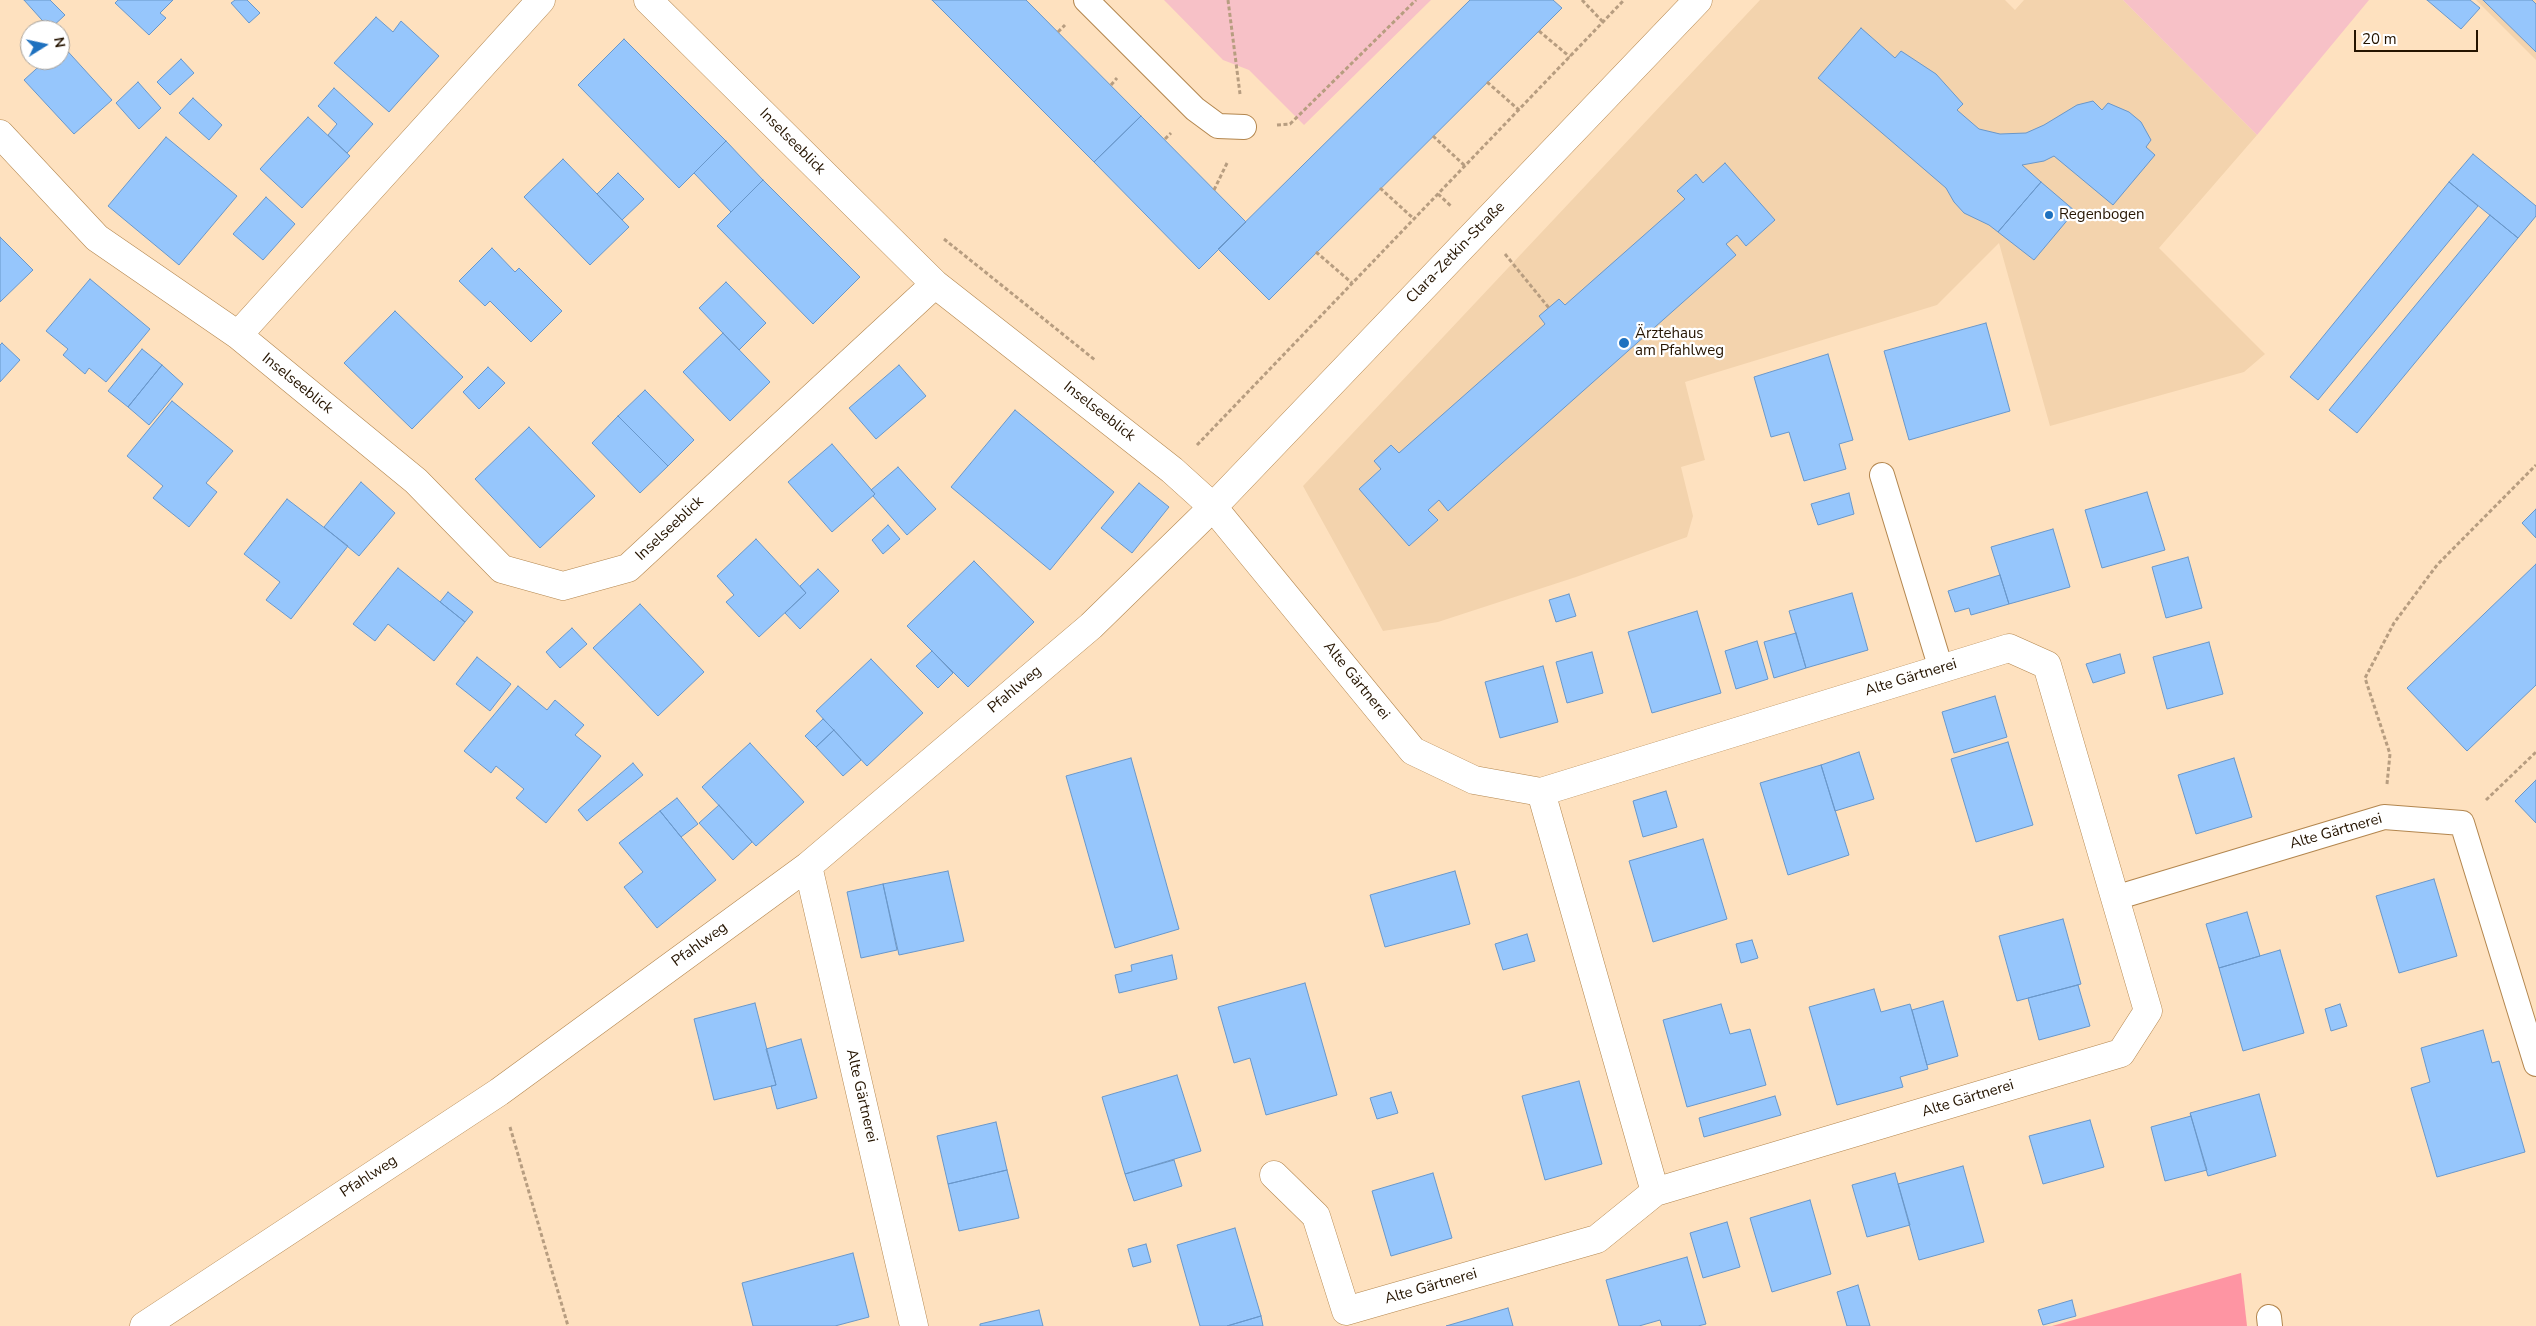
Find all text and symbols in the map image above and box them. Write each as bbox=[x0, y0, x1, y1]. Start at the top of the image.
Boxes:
north arrow bbox=[20, 20, 70, 70]
scale bar bbox=[2356, 20, 2480, 52]
text: 20 m bbox=[2362, 29, 2397, 49]
text: N bbox=[49, 36, 70, 49]
street label: Inselseeblick bbox=[755, 105, 829, 179]
street label: Clara-Zetkin-Straße bbox=[1403, 198, 1509, 308]
place label: Regenbogen bbox=[2059, 206, 2145, 224]
marker: Regenbogen bbox=[2043, 209, 2055, 221]
place label: Ärztehaus am Pfahlweg bbox=[1635, 325, 1724, 360]
marker: Ärztehaus am Pfahlweg bbox=[1617, 336, 1631, 350]
street label: Inselseeblick bbox=[258, 350, 336, 418]
street label: Inselseeblick bbox=[1059, 378, 1139, 446]
street label: Inselseeblick bbox=[632, 493, 708, 565]
street label: Alte Gärtnerei bbox=[1319, 638, 1393, 724]
street label: Alte Gärtnerei bbox=[1863, 655, 1959, 701]
street label: Pfahlweg bbox=[985, 662, 1045, 718]
street label: Alte Gärtnerei bbox=[2288, 810, 2384, 854]
street label: Pfahlweg bbox=[669, 919, 731, 971]
street label: Alte Gärtnerei bbox=[842, 1048, 880, 1144]
street label: Alte Gärtnerei bbox=[1920, 1076, 2016, 1122]
street label: Pfahlweg bbox=[337, 1152, 401, 1202]
street label: Alte Gärtnerei bbox=[1383, 1265, 1479, 1309]

